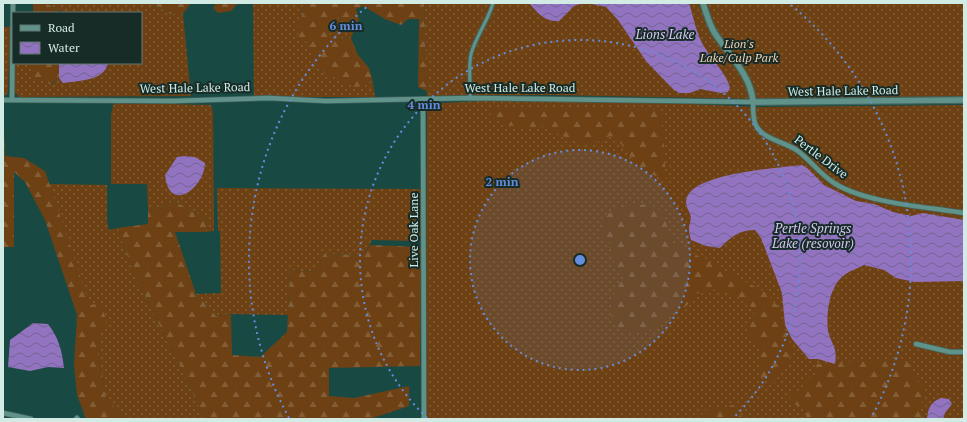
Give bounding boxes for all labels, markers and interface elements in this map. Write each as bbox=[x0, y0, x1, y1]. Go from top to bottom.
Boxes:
legend bbox=[12, 12, 142, 64]
text: 6 min bbox=[330, 18, 363, 33]
text: Road bbox=[48, 20, 75, 35]
water label: Lions Lake bbox=[635, 25, 695, 43]
park label: Lion's Lake/Culp Park bbox=[699, 36, 779, 65]
text: Water bbox=[48, 40, 80, 55]
street label: West Hale Lake Road bbox=[139, 79, 251, 96]
street label: West Hale Lake Road bbox=[465, 80, 576, 95]
street label: West Hale Lake Road bbox=[787, 82, 899, 99]
text: 4 min bbox=[408, 97, 441, 112]
street label: Pertle Drive bbox=[792, 132, 851, 182]
text: 2 min bbox=[486, 174, 519, 189]
street label: Live Oak Lane bbox=[406, 193, 421, 267]
water label: Pertle Springs Lake (resovoir) bbox=[771, 219, 854, 252]
centre of rings bbox=[573, 253, 587, 267]

